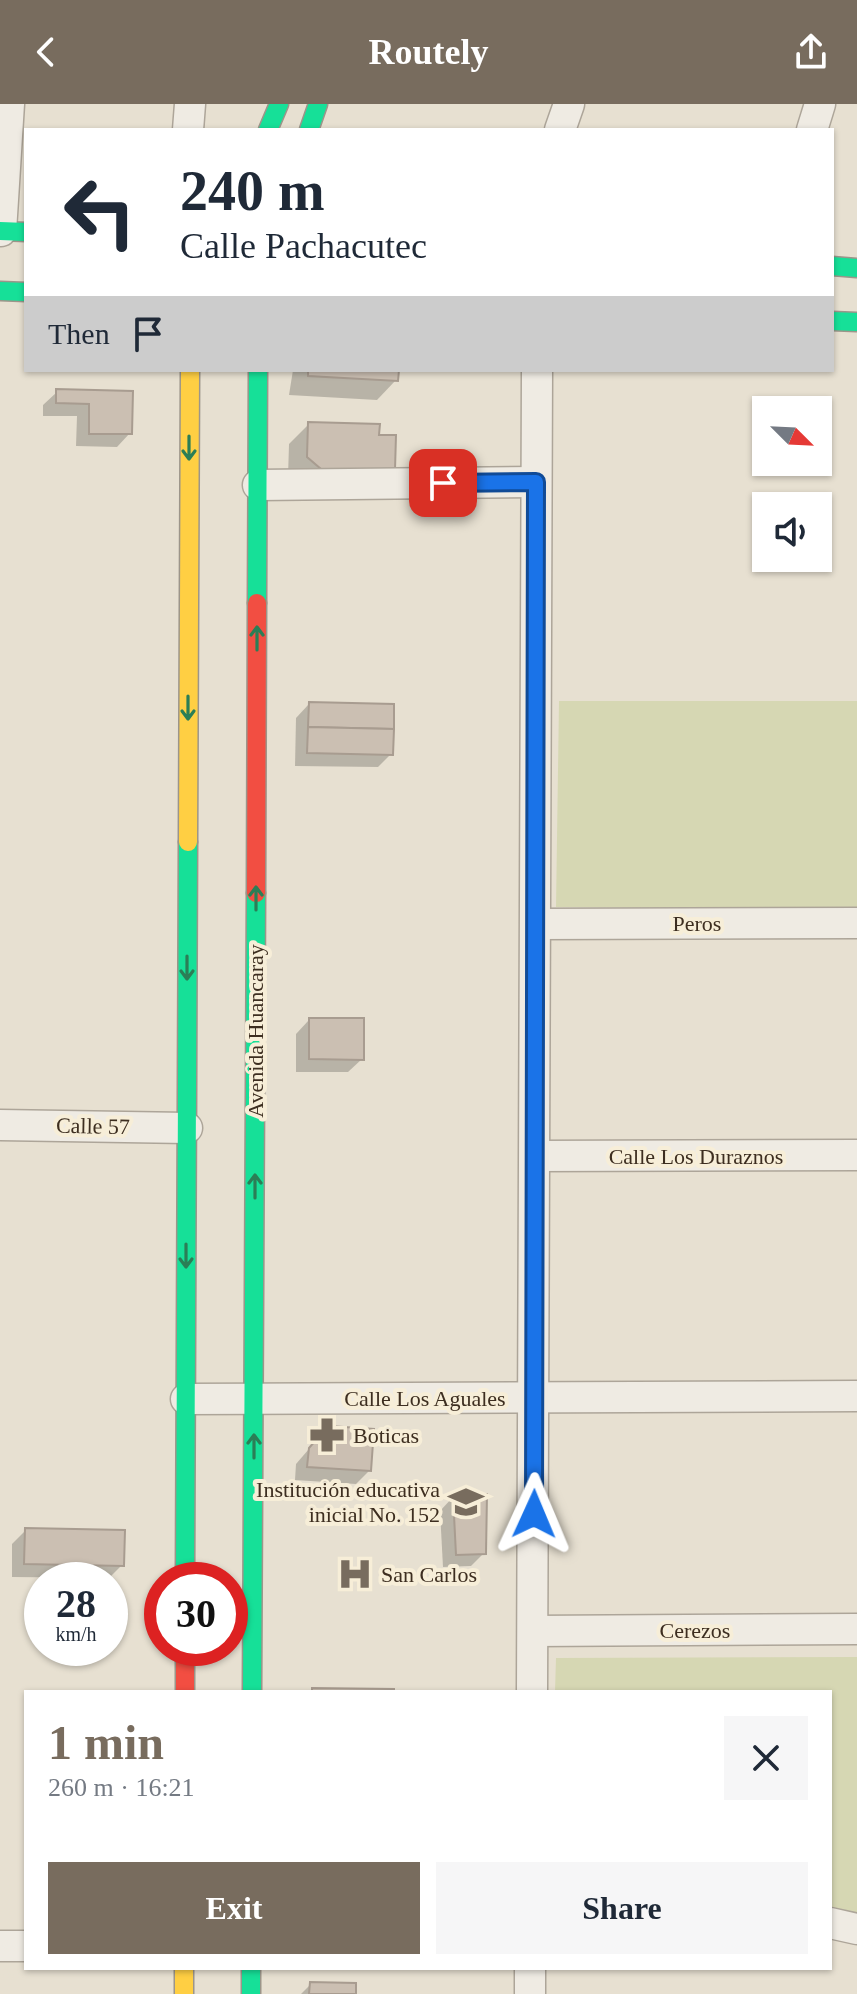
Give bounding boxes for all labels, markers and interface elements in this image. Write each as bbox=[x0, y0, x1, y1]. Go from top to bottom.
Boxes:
icon: back bbox=[24, 30, 68, 74]
icon: share bbox=[789, 30, 833, 74]
text: Routely bbox=[369, 32, 489, 72]
icon: left bbox=[48, 160, 152, 264]
text: 240 m bbox=[180, 160, 325, 222]
text: Calle Pachacutec bbox=[180, 226, 427, 266]
icon: arrive bbox=[126, 312, 170, 356]
text: Then bbox=[48, 317, 110, 350]
north arrow bbox=[752, 396, 832, 476]
map controls bbox=[752, 396, 832, 572]
one-way arrow bbox=[181, 434, 197, 461]
pin bbox=[409, 449, 477, 517]
icon: arrive bbox=[421, 461, 465, 505]
button: sound bbox=[752, 492, 832, 572]
one-way arrow bbox=[249, 625, 265, 652]
one-way arrow bbox=[180, 694, 196, 721]
one-way arrow bbox=[248, 885, 264, 912]
street label: Peros bbox=[673, 911, 721, 936]
street label: Avenida Huancaray bbox=[243, 944, 268, 1118]
one-way arrow bbox=[179, 954, 195, 981]
street label: Calle 57 bbox=[56, 1113, 130, 1139]
street label: Calle Los Duraznos bbox=[609, 1144, 783, 1169]
one-way arrow bbox=[247, 1173, 263, 1200]
one-way arrow bbox=[178, 1242, 194, 1269]
street label: Calle Los Aguales bbox=[344, 1386, 506, 1411]
pharmacy icon: Boticas bbox=[308, 1416, 346, 1454]
place label: Boticas bbox=[353, 1423, 419, 1448]
one-way arrow bbox=[246, 1433, 261, 1460]
position arrow bbox=[492, 1472, 576, 1556]
place label: Institución educativa inicial No. 152 bbox=[256, 1477, 440, 1527]
school or university icon: Institución educativa inicial No. 152 bbox=[447, 1483, 485, 1521]
hospital icon: San Carlos bbox=[336, 1555, 374, 1593]
speed limit sign: 30 bbox=[144, 1562, 248, 1666]
place label: San Carlos bbox=[381, 1562, 477, 1587]
text: 28 bbox=[56, 1581, 96, 1626]
street label: Cerezos bbox=[660, 1618, 730, 1643]
text: km/h bbox=[55, 1623, 97, 1645]
text: 1 min bbox=[48, 1716, 164, 1769]
button: close bbox=[724, 1716, 808, 1800]
text: 260 m · 16:21 bbox=[48, 1773, 195, 1802]
button: Exit bbox=[48, 1862, 420, 1954]
button: Share bbox=[436, 1862, 808, 1954]

